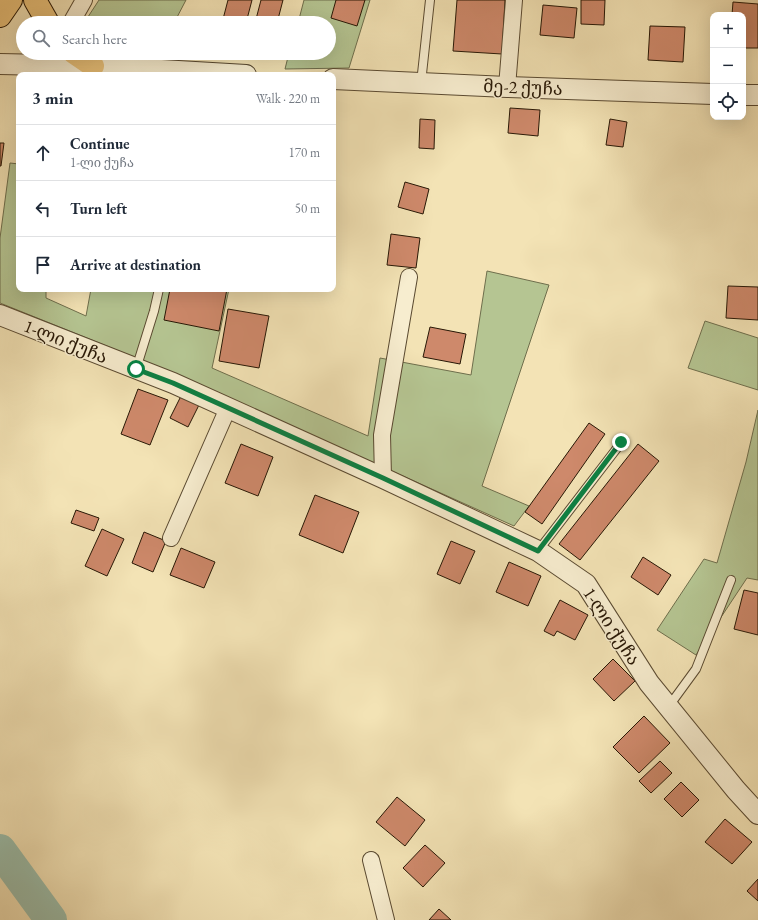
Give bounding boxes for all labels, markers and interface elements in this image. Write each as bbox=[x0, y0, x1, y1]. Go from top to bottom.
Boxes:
map controls bbox=[710, 12, 746, 120]
button: + bbox=[710, 12, 746, 48]
search box bbox=[16, 16, 336, 60]
icon: search bbox=[30, 27, 52, 49]
text: Search here bbox=[62, 29, 127, 48]
button: − bbox=[710, 48, 746, 84]
street label: მე-2 ქუჩა bbox=[483, 74, 563, 100]
button: locate bbox=[710, 84, 746, 120]
text: 3 min bbox=[32, 87, 73, 109]
text: Walk · 220 m bbox=[256, 90, 320, 107]
text: Continue bbox=[70, 134, 130, 153]
icon: ahead bbox=[32, 142, 54, 164]
text: 170 m bbox=[289, 144, 320, 161]
text: 1-ლი ქუჩა bbox=[70, 154, 134, 171]
icon: left bbox=[32, 198, 54, 220]
text: Turn left bbox=[70, 199, 127, 218]
text: 50 m bbox=[295, 200, 320, 217]
icon: arrive bbox=[32, 254, 54, 276]
text: Arrive at destination bbox=[70, 255, 201, 274]
street label: 1-ლი ქუჩა bbox=[21, 314, 111, 368]
route start bbox=[127, 360, 145, 378]
route end bbox=[612, 433, 630, 451]
street label: 1-ლი ქუჩა bbox=[578, 583, 646, 669]

